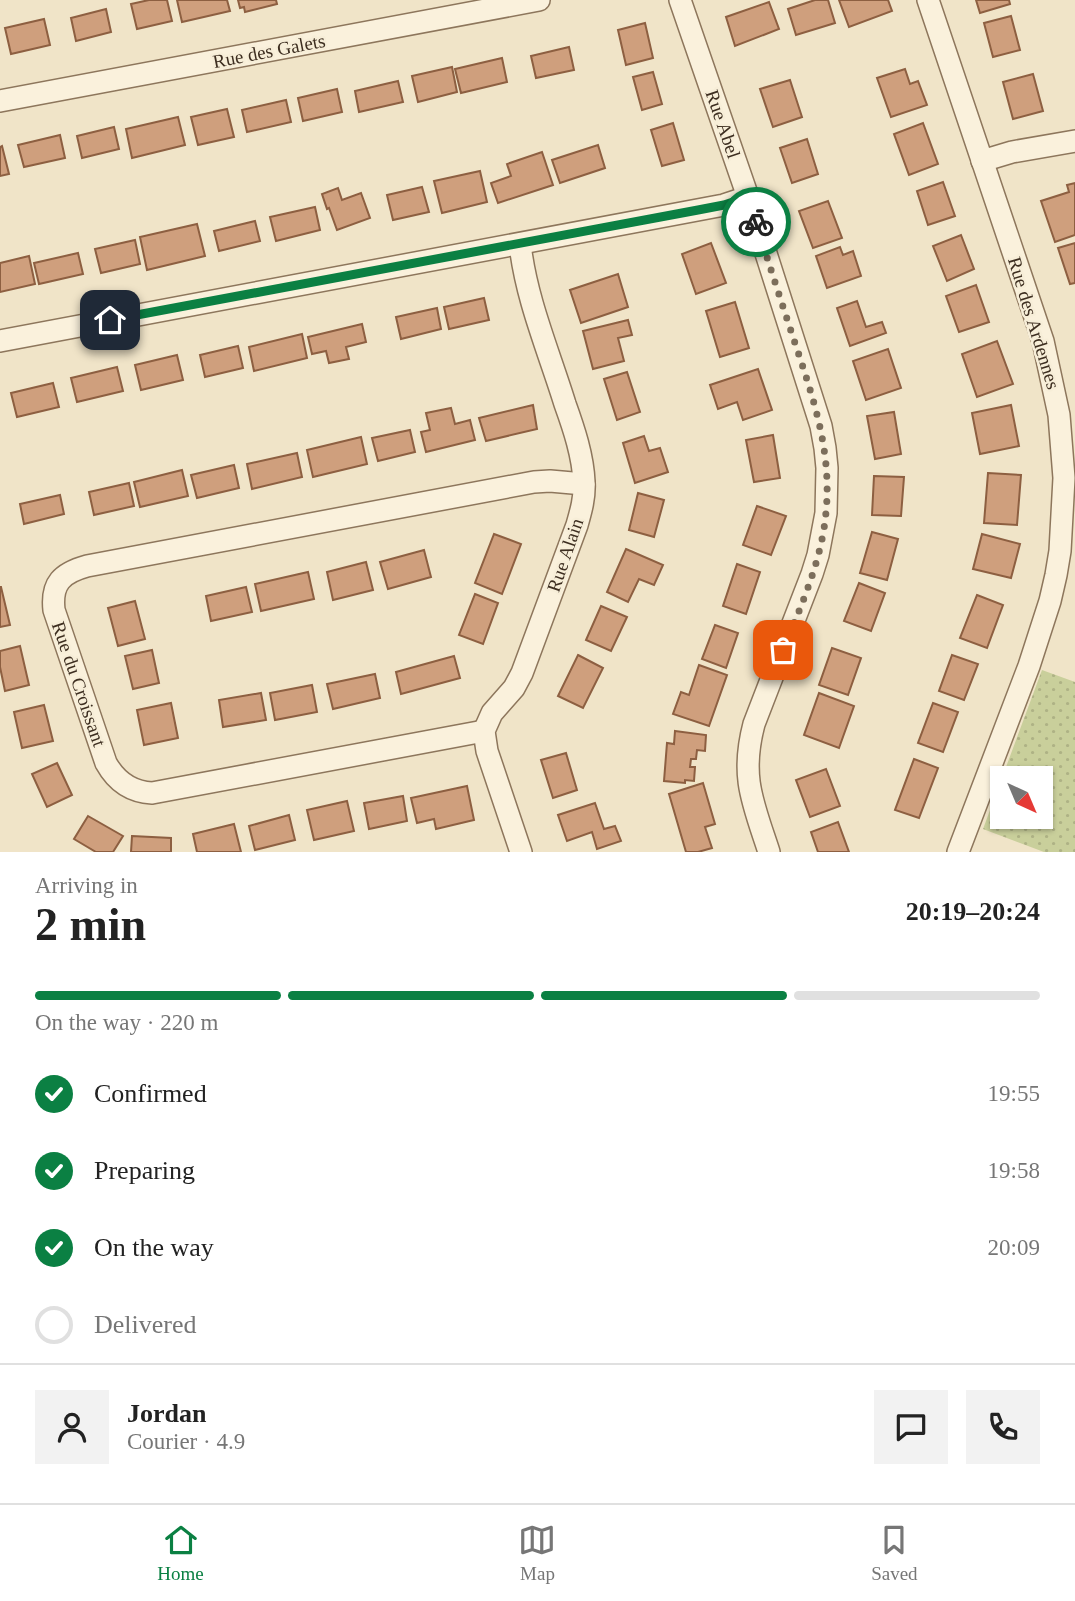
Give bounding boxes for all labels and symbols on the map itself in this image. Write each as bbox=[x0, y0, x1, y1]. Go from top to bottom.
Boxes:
street label: Rue des Galets bbox=[211, 30, 327, 72]
street label: Rue Abel bbox=[701, 87, 745, 161]
courier bbox=[721, 187, 791, 257]
street label: Rue des Ardennes bbox=[1004, 254, 1064, 392]
pin bbox=[80, 290, 140, 350]
street label: Rue Alain bbox=[543, 515, 588, 595]
street label: Rue du Croissant bbox=[48, 619, 110, 750]
pin bbox=[753, 620, 813, 680]
north arrow bbox=[990, 766, 1054, 830]

